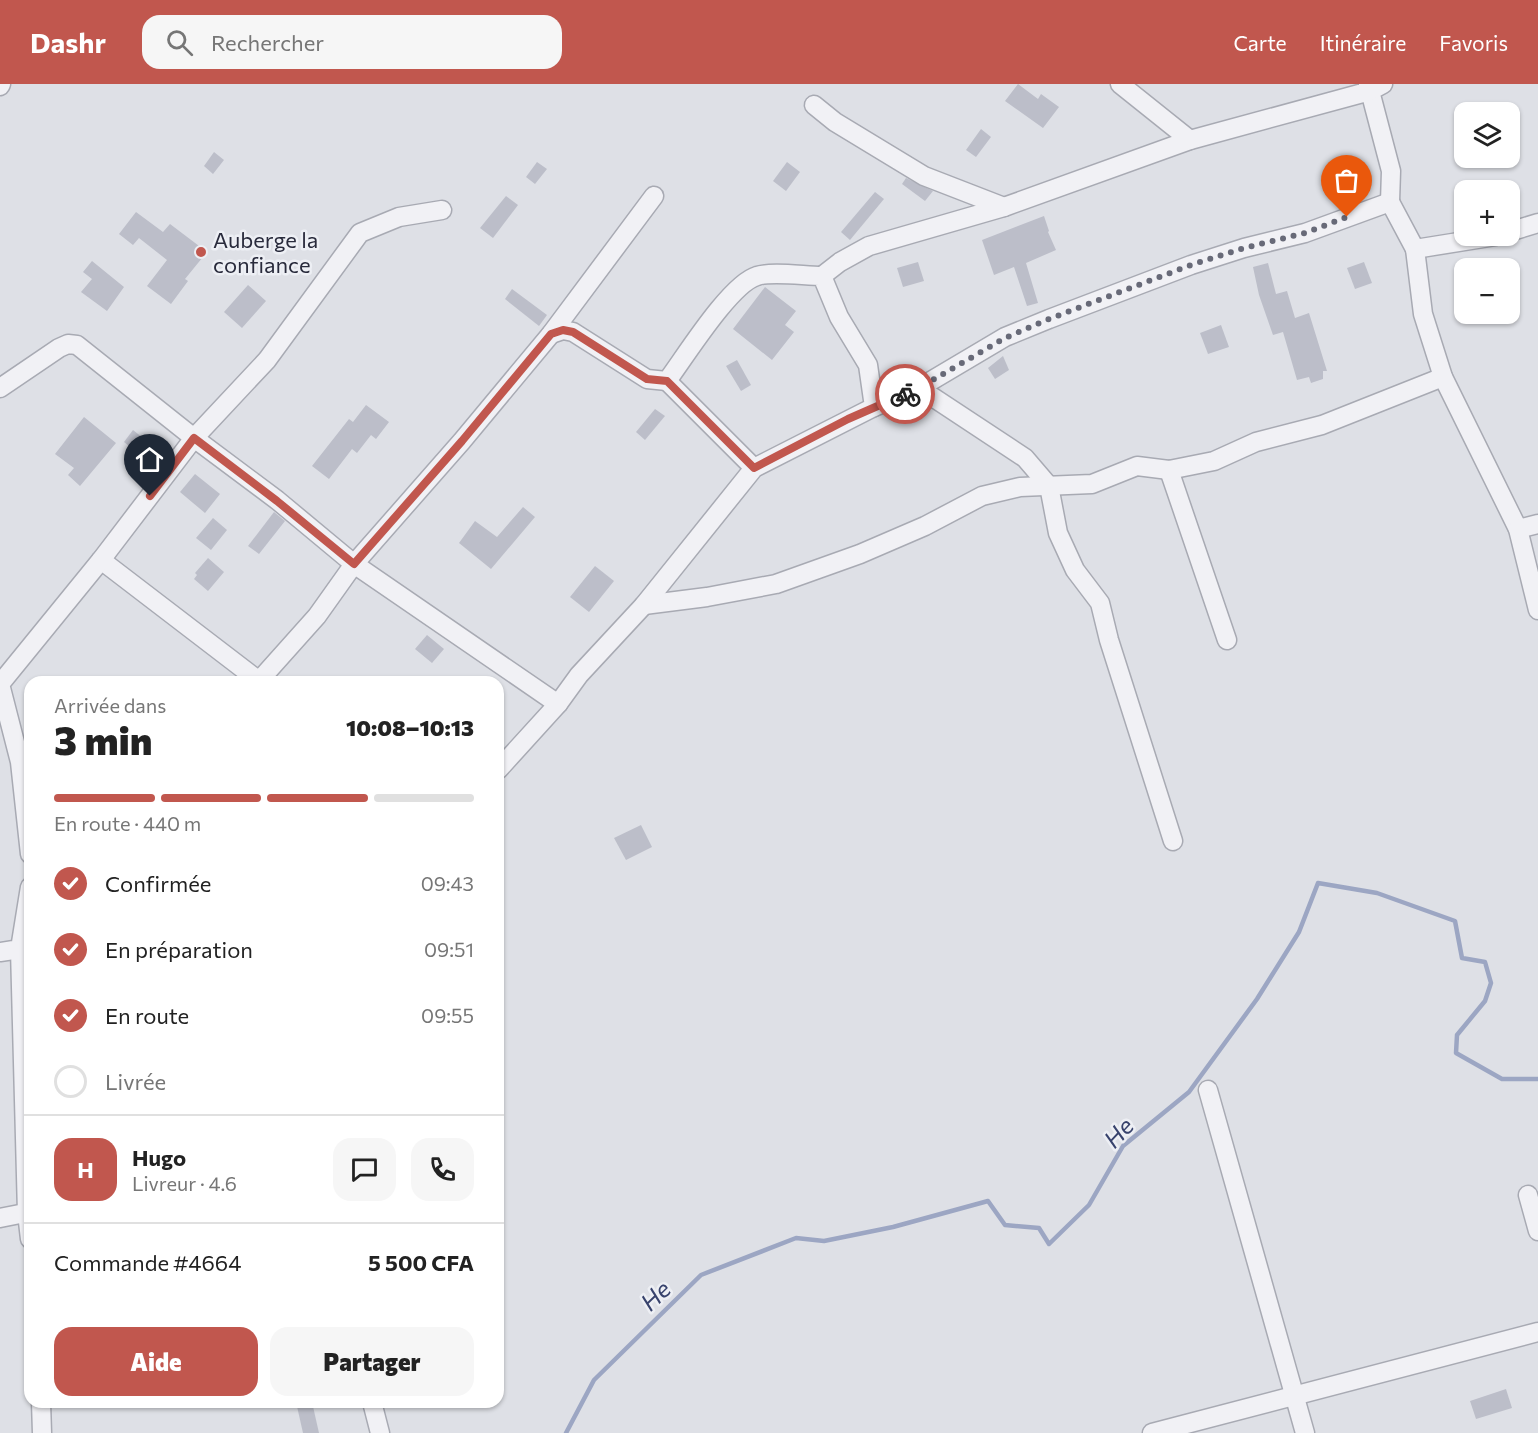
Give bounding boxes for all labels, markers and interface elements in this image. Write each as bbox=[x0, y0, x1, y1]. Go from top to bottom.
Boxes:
search box bbox=[142, 15, 562, 69]
text: Dashr bbox=[30, 25, 106, 59]
icon: search bbox=[163, 26, 196, 59]
text: Rechercher bbox=[211, 29, 324, 56]
text: Carte bbox=[1233, 30, 1287, 55]
text: Itinéraire bbox=[1320, 30, 1406, 55]
text: Favoris bbox=[1439, 30, 1508, 55]
map controls bbox=[1454, 102, 1520, 324]
button: layers bbox=[1454, 102, 1520, 168]
pin bbox=[1321, 155, 1372, 217]
icon: bag bbox=[1330, 164, 1363, 197]
button: + bbox=[1454, 180, 1520, 246]
place label: Auberge la confiance bbox=[213, 226, 318, 278]
marker: Auberge la confiance bbox=[194, 245, 208, 259]
button: − bbox=[1454, 258, 1520, 324]
courier bbox=[875, 364, 935, 424]
icon: bike bbox=[889, 378, 922, 411]
pin bbox=[124, 434, 175, 496]
icon: home bbox=[133, 443, 166, 476]
text: Arrivée dans bbox=[54, 693, 166, 717]
text: 10:08–10:13 bbox=[346, 714, 474, 741]
text: 3 min bbox=[54, 715, 152, 763]
text: En route · 440 m bbox=[54, 811, 201, 835]
icon: check bbox=[54, 867, 87, 900]
text: Confirmée bbox=[105, 870, 211, 897]
text: 09:43 bbox=[421, 871, 474, 895]
icon: check bbox=[54, 933, 87, 966]
text: En préparation bbox=[105, 936, 253, 963]
text: 09:51 bbox=[424, 937, 474, 961]
icon: check bbox=[54, 999, 87, 1032]
text: En route bbox=[105, 1002, 189, 1029]
text: 09:55 bbox=[421, 1003, 474, 1027]
text: Livrée bbox=[105, 1068, 166, 1095]
water label: He bbox=[1097, 1111, 1139, 1153]
button: chat bbox=[333, 1138, 396, 1201]
button: phone bbox=[411, 1138, 474, 1201]
text: Hugo bbox=[132, 1144, 186, 1171]
text: H bbox=[77, 1156, 94, 1183]
text: Livreur · 4.6 bbox=[132, 1171, 237, 1195]
text: Commande #4664 bbox=[54, 1249, 241, 1276]
text: 5 500 CFA bbox=[368, 1249, 474, 1276]
water label: He bbox=[634, 1274, 676, 1316]
button: Aide bbox=[54, 1327, 258, 1396]
button: Partager bbox=[270, 1327, 474, 1396]

